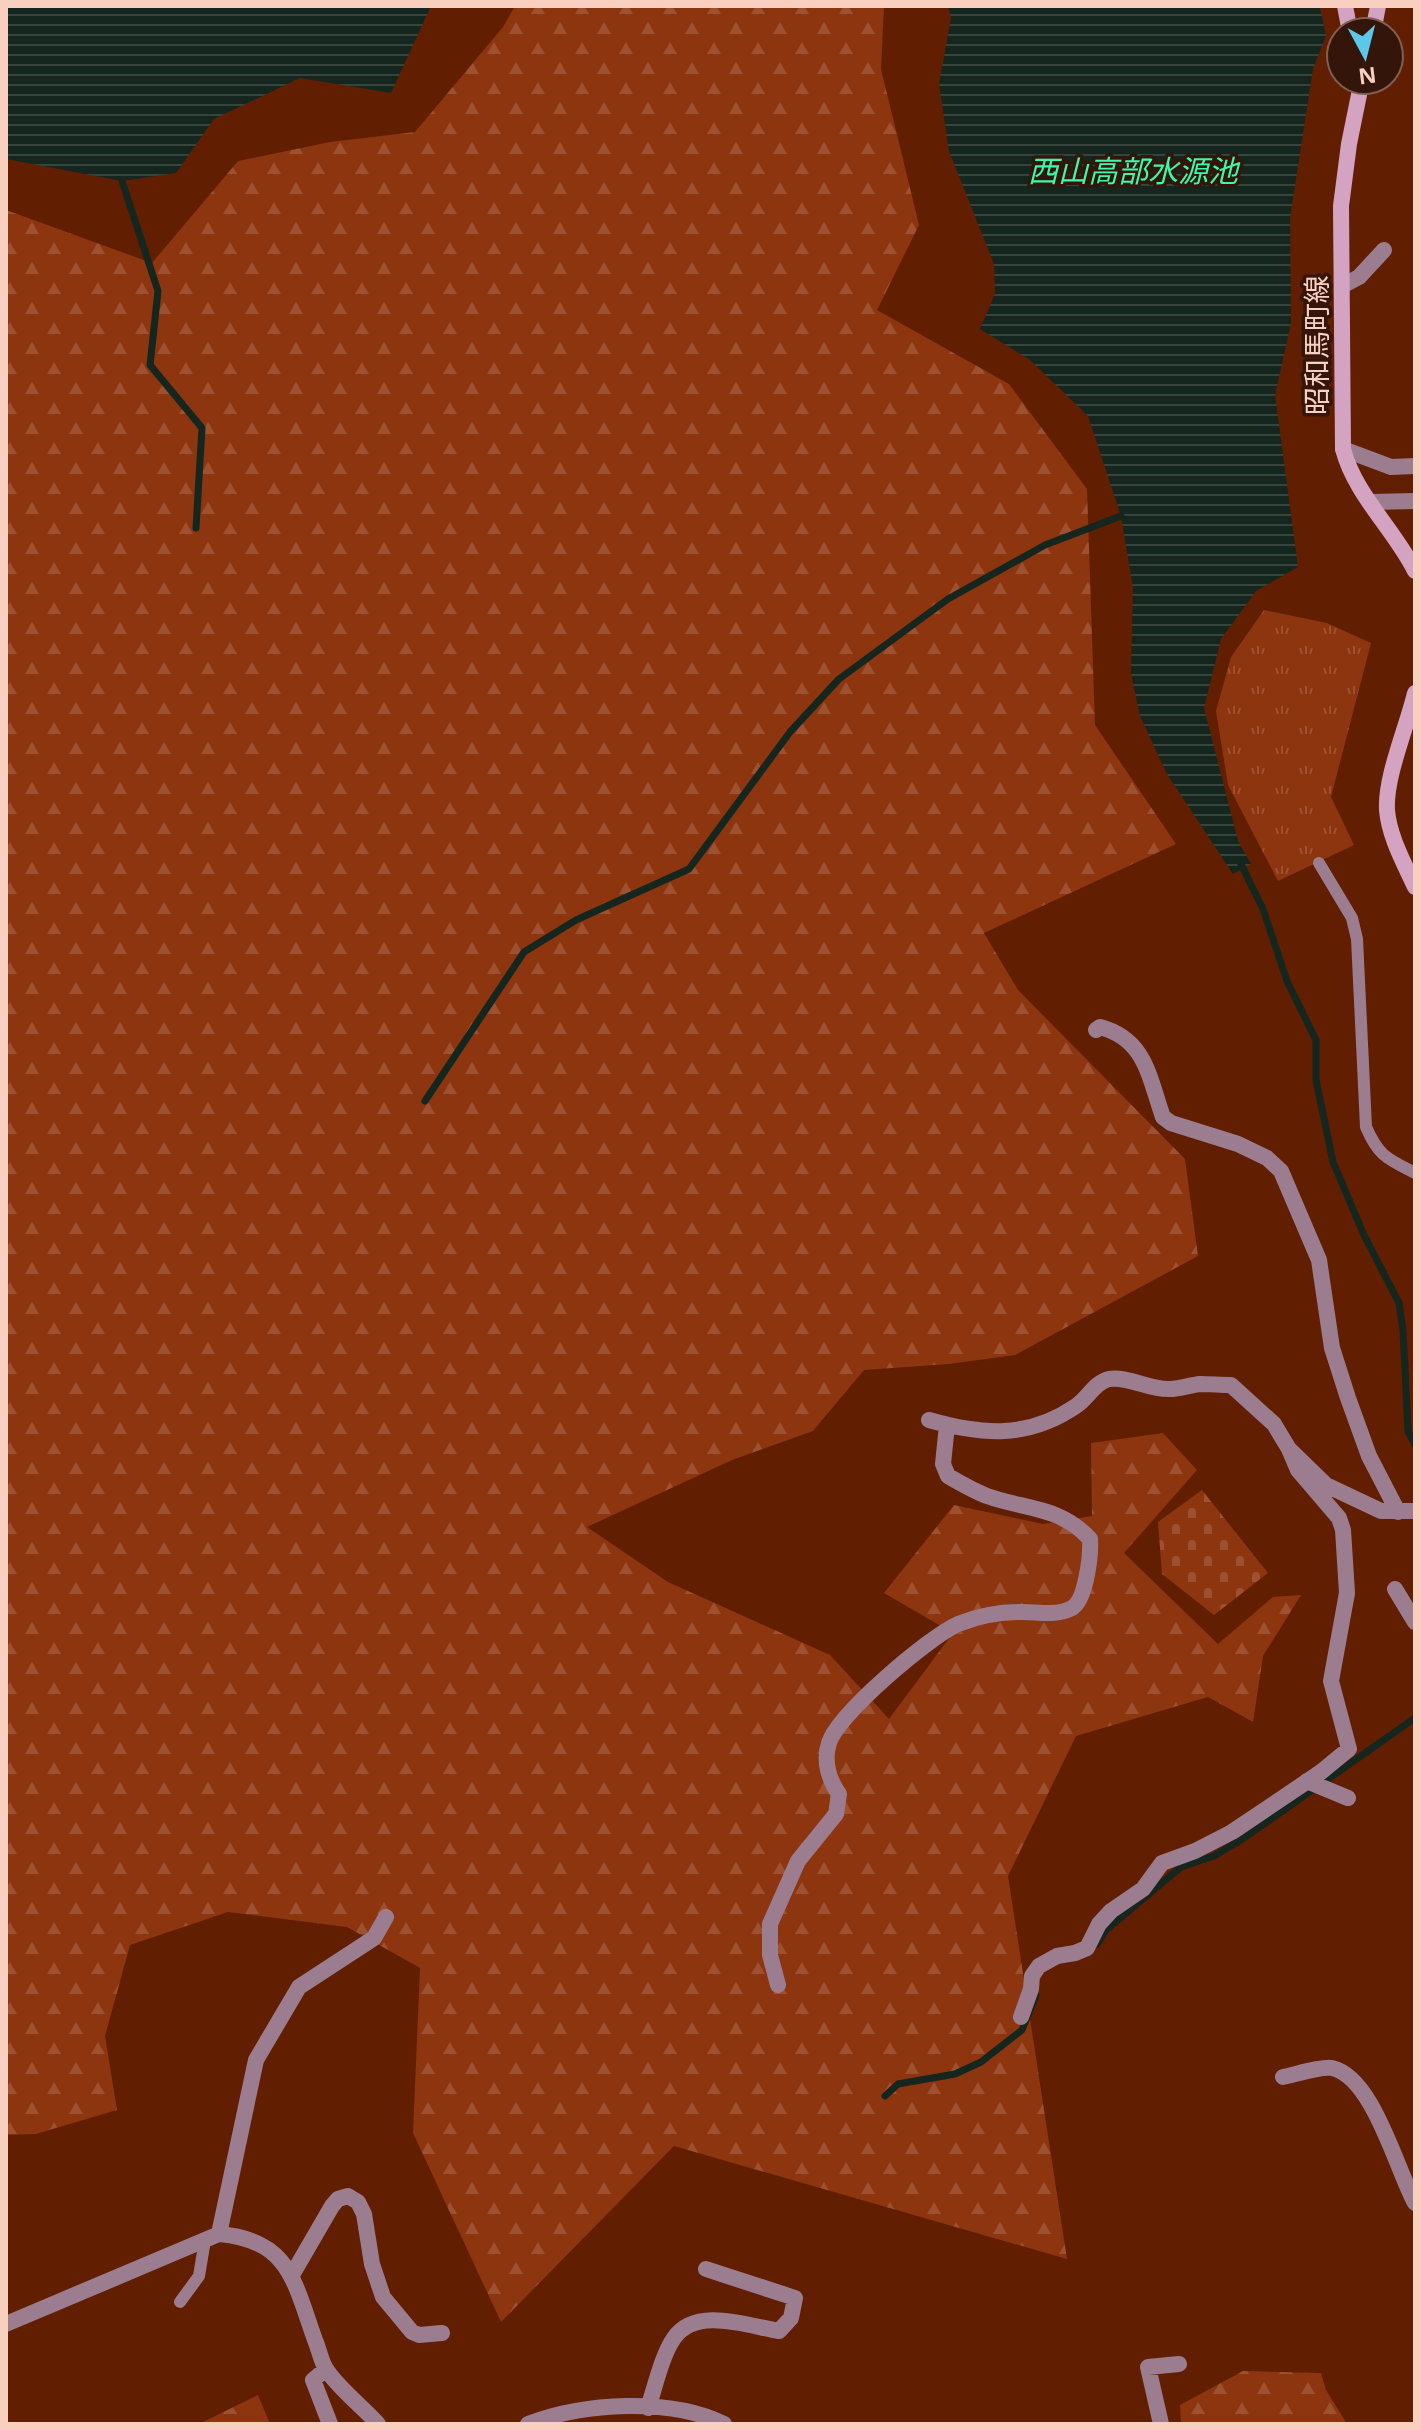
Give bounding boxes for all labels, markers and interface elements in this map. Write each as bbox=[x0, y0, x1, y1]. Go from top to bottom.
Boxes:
north arrow bbox=[1325, 16, 1405, 96]
text: N bbox=[1357, 61, 1378, 93]
water label: 西山高部水源池 bbox=[1028, 150, 1241, 191]
street label: 昭和馬町線 bbox=[1297, 275, 1335, 415]

